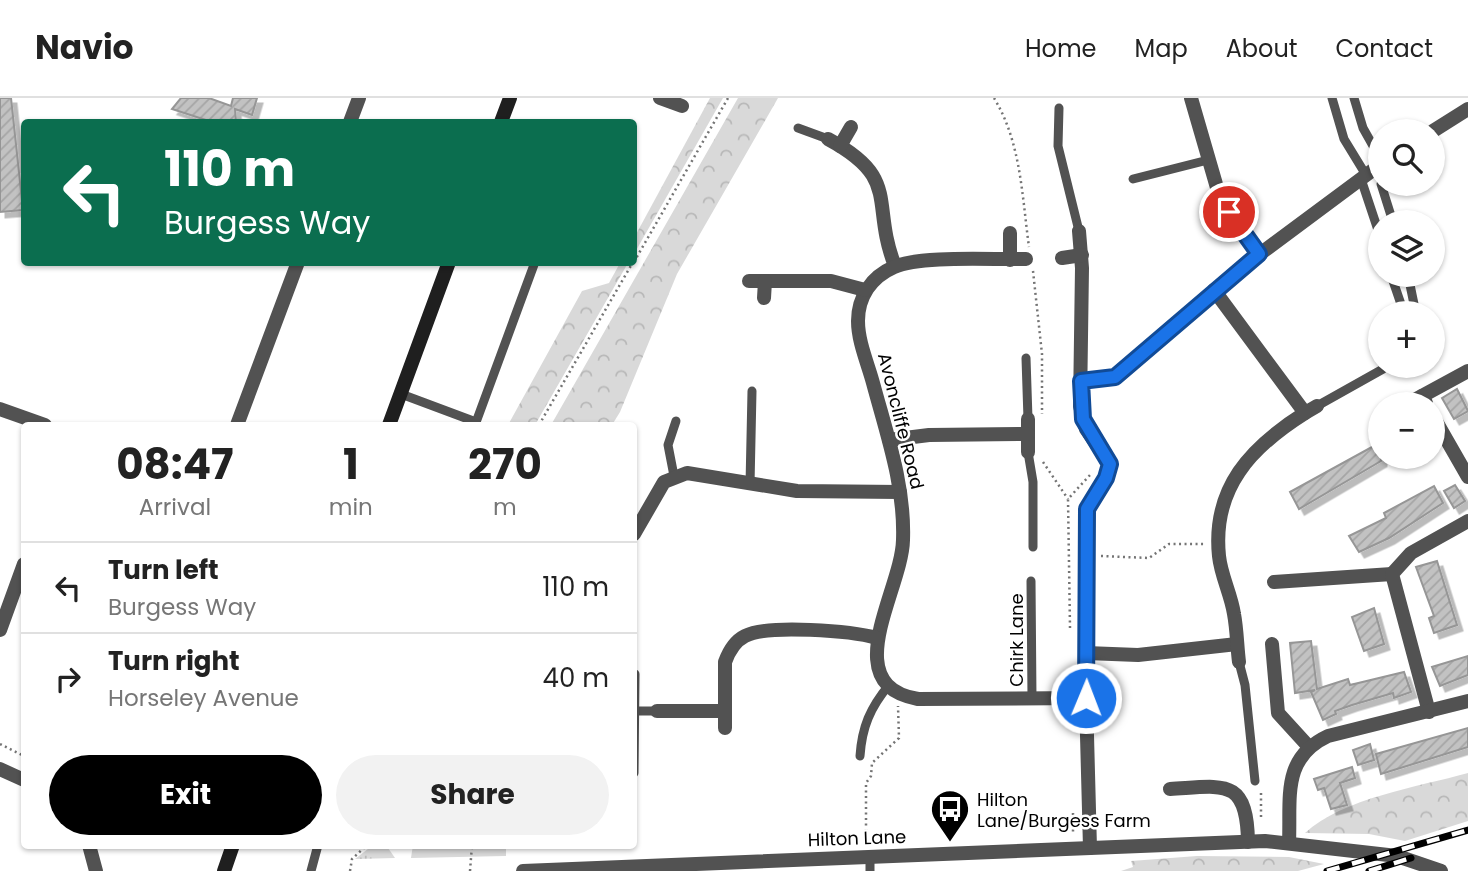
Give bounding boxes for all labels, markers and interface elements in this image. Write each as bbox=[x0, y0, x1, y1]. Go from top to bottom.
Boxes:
text: Navio bbox=[35, 24, 134, 71]
text: Home bbox=[1025, 32, 1097, 65]
text: Map bbox=[1135, 32, 1188, 65]
text: About bbox=[1226, 32, 1297, 65]
text: Contact bbox=[1335, 32, 1433, 65]
map controls bbox=[1368, 119, 1445, 469]
button: search bbox=[1368, 119, 1445, 196]
text: 110 m bbox=[164, 135, 295, 203]
icon: left bbox=[49, 147, 140, 238]
pin bbox=[1199, 182, 1259, 242]
icon: arrive bbox=[1210, 193, 1248, 231]
text: Burgess Way bbox=[164, 200, 370, 245]
button: layers bbox=[1368, 210, 1445, 287]
button: + bbox=[1368, 301, 1445, 378]
street label: Avoncliffe Road bbox=[872, 350, 930, 492]
button: − bbox=[1368, 392, 1445, 469]
text: 08:47 bbox=[116, 435, 234, 494]
text: 1 bbox=[343, 435, 359, 494]
text: 270 bbox=[468, 435, 542, 494]
text: Arrival bbox=[139, 491, 211, 523]
text: min bbox=[329, 491, 373, 523]
text: m bbox=[493, 491, 517, 523]
text: Turn left bbox=[108, 552, 219, 588]
icon: left bbox=[49, 569, 87, 607]
text: 110 m bbox=[542, 569, 609, 605]
text: Burgess Way bbox=[108, 591, 256, 623]
street label: Chirk Lane bbox=[1004, 593, 1029, 687]
text: Turn right bbox=[108, 643, 240, 679]
icon: right bbox=[49, 660, 87, 698]
text: 40 m bbox=[543, 660, 609, 696]
position arrow bbox=[1049, 661, 1123, 735]
text: Horseley Avenue bbox=[108, 682, 299, 714]
button: Exit bbox=[49, 755, 322, 835]
button: Share bbox=[336, 755, 609, 835]
place label: Hilton Lane/Burgess Farm bbox=[977, 787, 1151, 833]
bus stop icon: Hilton Lane/Burgess Farm bbox=[929, 788, 971, 843]
street label: Hilton Lane bbox=[807, 824, 907, 852]

